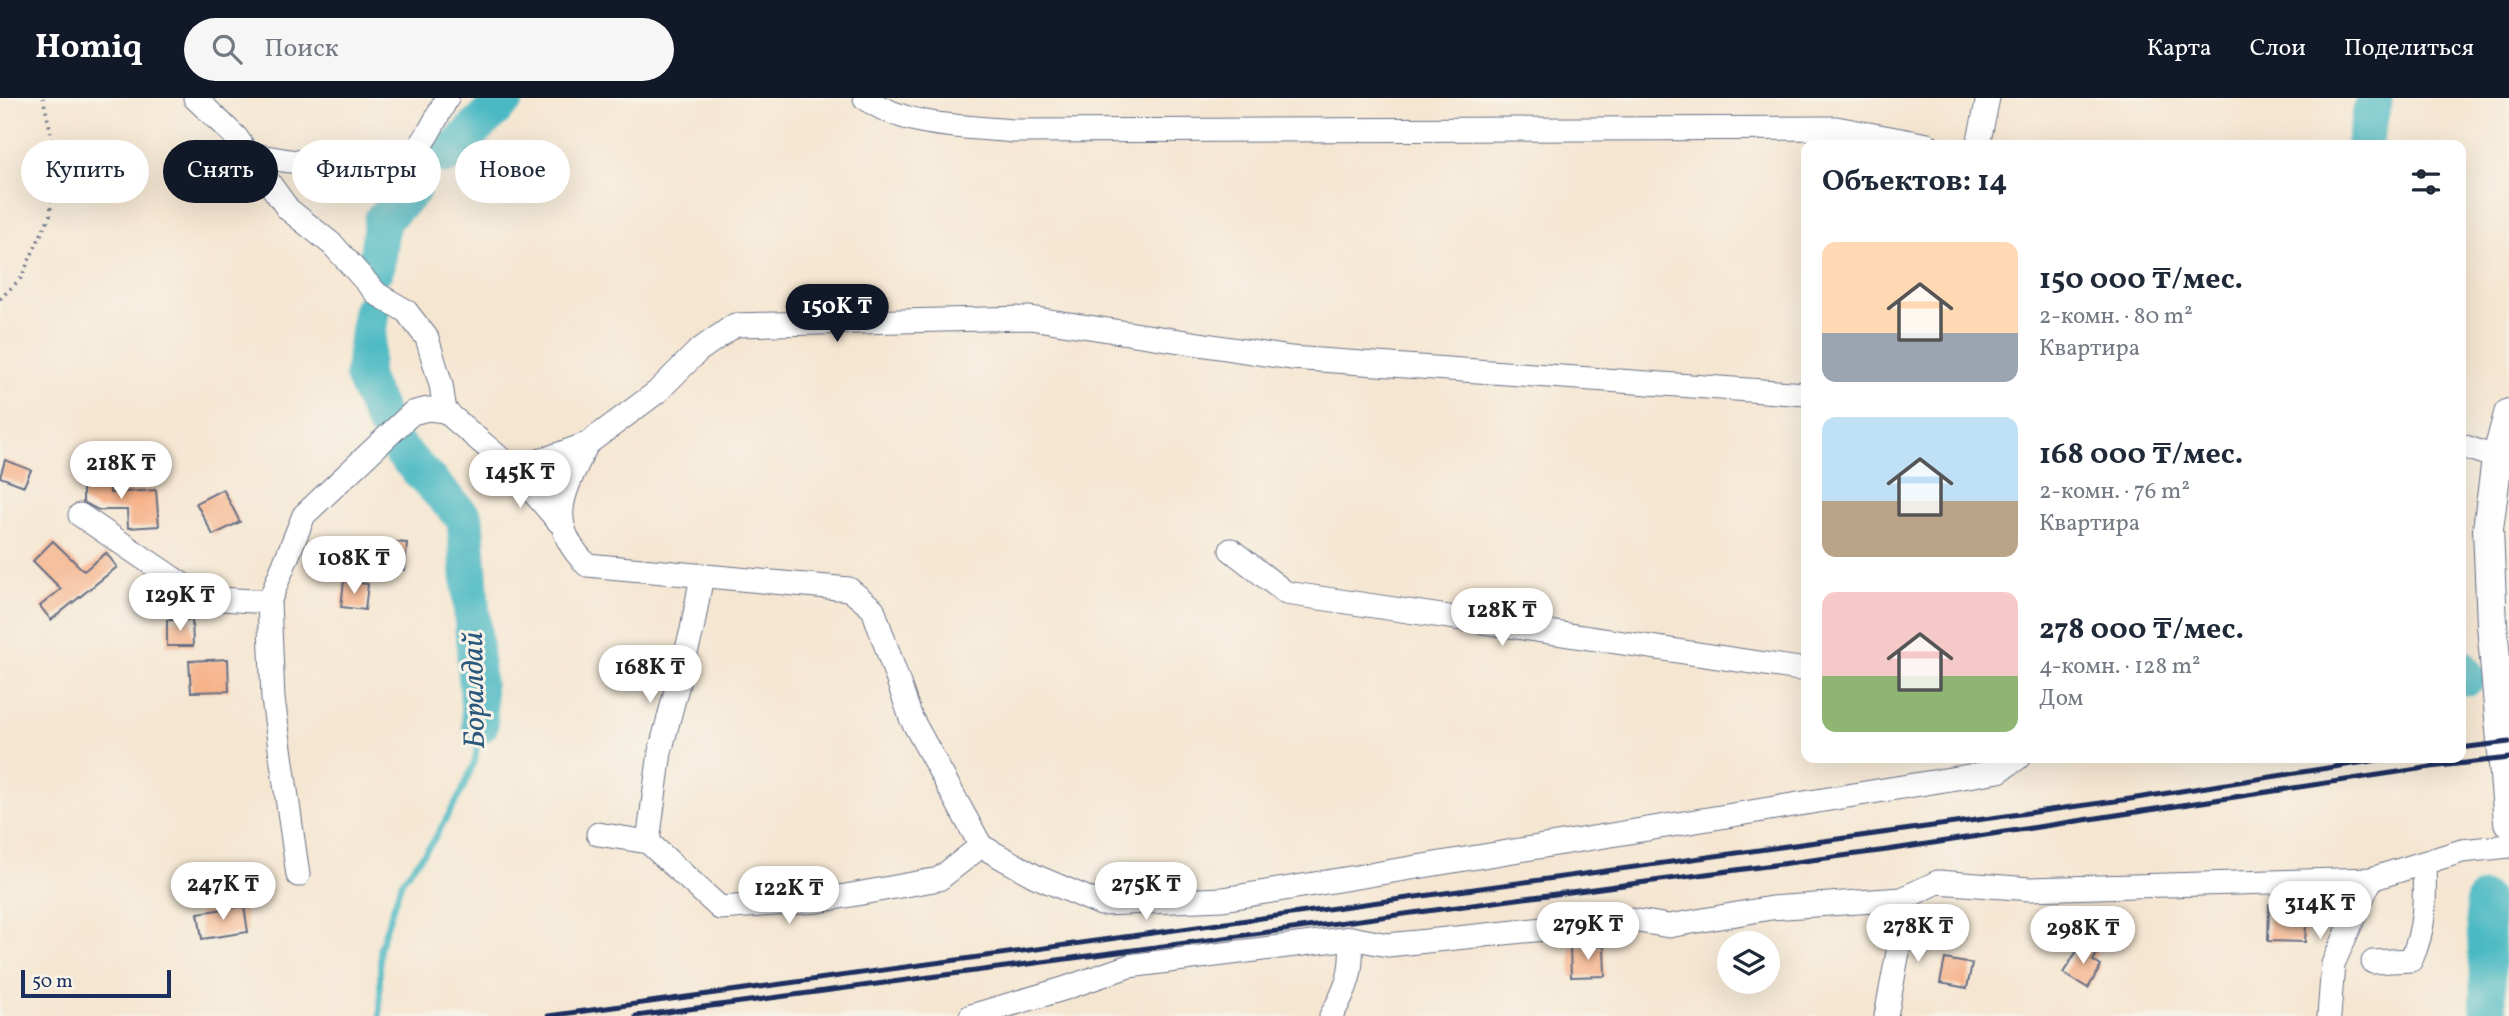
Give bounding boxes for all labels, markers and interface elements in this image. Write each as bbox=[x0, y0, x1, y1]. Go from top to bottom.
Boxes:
search box bbox=[184, 18, 674, 81]
text: Homiq bbox=[35, 26, 142, 72]
icon: search bbox=[208, 30, 246, 68]
text: Поиск bbox=[264, 31, 339, 67]
text: Карта bbox=[2147, 32, 2212, 66]
text: Слои bbox=[2250, 32, 2306, 66]
text: Поделиться bbox=[2344, 32, 2474, 66]
chip: Купить bbox=[21, 140, 149, 203]
chip: Снять bbox=[163, 140, 278, 203]
chip: Фильтры bbox=[292, 140, 441, 203]
chip: Новое bbox=[455, 140, 570, 203]
text: Объектов: 14 bbox=[1822, 161, 2007, 203]
icon: filters bbox=[2407, 163, 2445, 201]
text: 150 000 ₸/мес. bbox=[2039, 259, 2243, 301]
icon: home bbox=[1878, 270, 1962, 354]
pin: 150K ₸ bbox=[780, 285, 894, 344]
text: 150K ₸ bbox=[802, 291, 872, 323]
text: 2-комн. · 80 m² bbox=[2039, 301, 2193, 333]
text: Квартира bbox=[2039, 333, 2140, 365]
text: 168 000 ₸/мес. bbox=[2039, 434, 2243, 476]
pin: 218K ₸ bbox=[64, 442, 178, 501]
icon: home bbox=[1878, 445, 1962, 529]
text: 218K ₸ bbox=[86, 448, 156, 480]
pin: 145K ₸ bbox=[463, 450, 577, 510]
text: 145K ₸ bbox=[485, 457, 555, 489]
text: 2-комн. · 76 m² bbox=[2039, 476, 2190, 508]
text: Квартира bbox=[2039, 508, 2140, 540]
pin: 108K ₸ bbox=[297, 536, 411, 596]
text: 108K ₸ bbox=[318, 543, 390, 575]
pin: 129K ₸ bbox=[123, 574, 237, 633]
text: 129K ₸ bbox=[145, 580, 215, 612]
pin: 128K ₸ bbox=[1445, 588, 1559, 648]
text: 128K ₸ bbox=[1467, 595, 1537, 627]
text: 278 000 ₸/мес. bbox=[2039, 609, 2244, 651]
icon: home bbox=[1878, 620, 1962, 704]
water label: Боралдай bbox=[453, 631, 497, 749]
pin: 168K ₸ bbox=[593, 646, 707, 705]
text: 4-комн. · 128 m² bbox=[2039, 651, 2201, 683]
text: 168K ₸ bbox=[615, 652, 685, 684]
text: Дом bbox=[2039, 683, 2083, 715]
pin: 247K ₸ bbox=[166, 862, 280, 922]
pin: 275K ₸ bbox=[1089, 862, 1203, 922]
pin: 122K ₸ bbox=[732, 866, 846, 926]
text: 247K ₸ bbox=[187, 869, 259, 901]
text: 275K ₸ bbox=[1111, 869, 1181, 901]
text: 122K ₸ bbox=[754, 873, 824, 905]
pin: 314K ₸ bbox=[2263, 882, 2377, 941]
text: 314K ₸ bbox=[2284, 888, 2356, 920]
pin: 279K ₸ bbox=[1531, 902, 1645, 962]
pin: 278K ₸ bbox=[1861, 904, 1975, 964]
pin: 298K ₸ bbox=[2026, 906, 2140, 966]
text: 279K ₸ bbox=[1552, 909, 1624, 941]
text: 278K ₸ bbox=[1882, 911, 1954, 943]
text: 298K ₸ bbox=[2046, 913, 2120, 945]
map controls bbox=[1717, 931, 1780, 994]
button: layers bbox=[1717, 931, 1780, 994]
scale bar bbox=[21, 967, 172, 999]
text: 50 m bbox=[32, 969, 73, 995]

